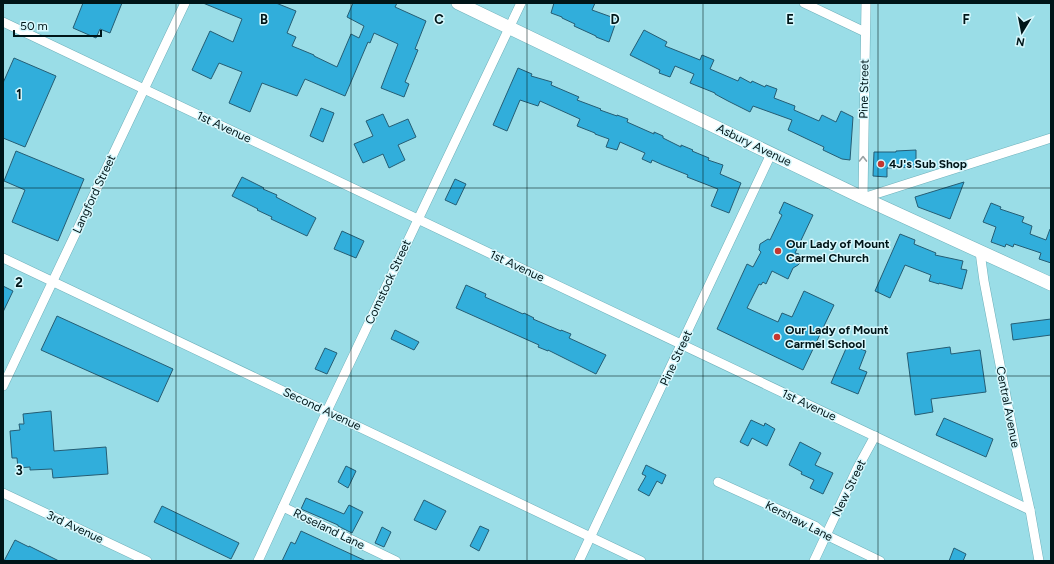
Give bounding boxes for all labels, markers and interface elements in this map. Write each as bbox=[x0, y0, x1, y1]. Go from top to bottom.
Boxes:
scale bar bbox=[14, 12, 101, 38]
text: B bbox=[260, 12, 268, 27]
text: C bbox=[434, 12, 444, 27]
text: D bbox=[610, 12, 620, 27]
text: E bbox=[786, 12, 794, 27]
text: F bbox=[962, 12, 970, 27]
north arrow bbox=[1002, 12, 1042, 52]
text: 50 m bbox=[20, 19, 48, 33]
text: N bbox=[1015, 34, 1026, 48]
street label: Pine Street bbox=[856, 59, 872, 119]
text: 1 bbox=[16, 87, 22, 102]
street label: 1st Avenue bbox=[194, 108, 254, 146]
street label: Asbury Avenue bbox=[714, 121, 794, 169]
street label: Langford Street bbox=[70, 152, 119, 236]
one-way arrow bbox=[859, 156, 867, 162]
place label: 4J's Sub Shop bbox=[889, 157, 967, 171]
marker: 4J's Sub Shop bbox=[876, 159, 886, 169]
street label: Comstock Street bbox=[362, 237, 414, 327]
place label: Our Lady of Mount Carmel Church bbox=[786, 237, 890, 265]
marker: Our Lady of Mount Carmel Church bbox=[773, 246, 783, 256]
street label: 1st Avenue bbox=[487, 247, 547, 285]
text: 2 bbox=[15, 275, 23, 290]
place label: Our Lady of Mount Carmel School bbox=[785, 323, 889, 351]
street label: Pine Street bbox=[657, 328, 695, 388]
marker: Our Lady of Mount Carmel School bbox=[772, 332, 782, 342]
street label: Central Avenue bbox=[993, 365, 1023, 449]
street label: Second Avenue bbox=[281, 385, 364, 433]
street label: 1st Avenue bbox=[779, 386, 839, 424]
street label: New Street bbox=[829, 457, 869, 519]
text: 3 bbox=[15, 463, 23, 478]
street label: Kershaw Lane bbox=[763, 498, 836, 544]
street label: Roseland Lane bbox=[291, 506, 367, 553]
street label: 3rd Avenue bbox=[44, 508, 106, 546]

